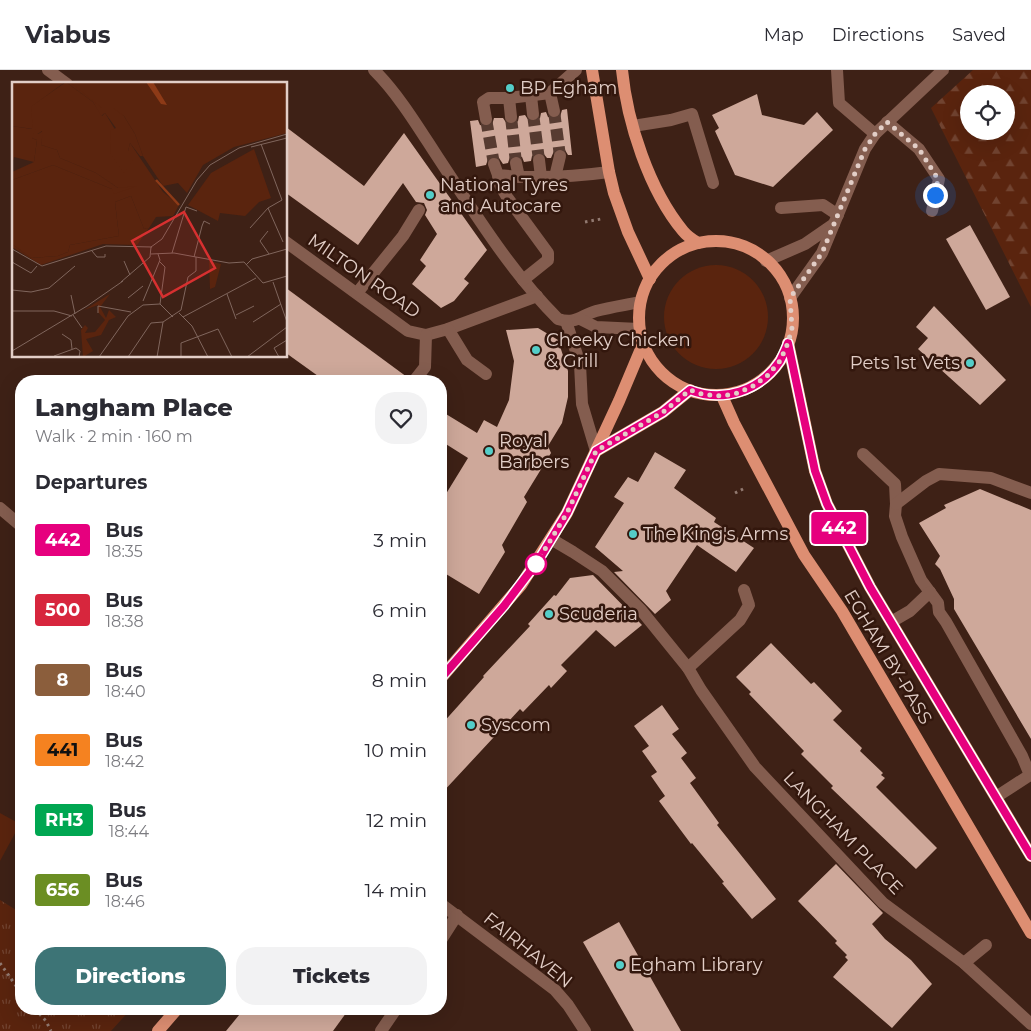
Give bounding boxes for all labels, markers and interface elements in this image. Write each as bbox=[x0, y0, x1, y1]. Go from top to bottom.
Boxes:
text: Viabus bbox=[25, 20, 111, 49]
text: Map bbox=[764, 24, 804, 46]
text: Directions bbox=[832, 24, 924, 46]
text: Saved bbox=[952, 24, 1006, 46]
place label: BP Egham bbox=[520, 77, 617, 99]
inset map bbox=[12, 82, 288, 358]
marker: BP Egham bbox=[504, 82, 516, 94]
map controls bbox=[960, 85, 1015, 140]
button: locate bbox=[960, 85, 1015, 140]
place label: National Tyres and Autocare bbox=[440, 174, 568, 217]
your location bbox=[923, 183, 948, 208]
marker: National Tyres and Autocare bbox=[424, 189, 436, 201]
street label: MILTON ROAD bbox=[304, 229, 424, 323]
place label: Cheeky Chicken & Grill bbox=[546, 329, 691, 372]
marker: Cheeky Chicken & Grill bbox=[530, 344, 542, 356]
place label: Pets 1st Vets bbox=[850, 352, 960, 374]
marker: Pets 1st Vets bbox=[964, 357, 976, 369]
button: heart bbox=[375, 392, 427, 444]
text: Langham Place bbox=[35, 393, 233, 422]
text: Walk · 2 min · 160 m bbox=[35, 427, 193, 446]
place label: Royal Barbers bbox=[499, 430, 570, 473]
marker: Royal Barbers bbox=[483, 445, 495, 457]
text: Departures bbox=[35, 471, 147, 494]
line badge: 442 bbox=[810, 512, 868, 544]
text: 442 bbox=[821, 517, 857, 539]
text: Bus bbox=[105, 519, 143, 542]
place label: The King's Arms bbox=[643, 523, 788, 545]
marker: The King's Arms bbox=[627, 528, 639, 540]
text: 442 bbox=[45, 529, 80, 551]
text: 3 min bbox=[373, 529, 427, 552]
text: 18:35 bbox=[105, 542, 143, 561]
unlabelled marker bbox=[525, 553, 547, 575]
street label: EGHAM BY-PASS bbox=[839, 586, 937, 728]
text: Bus bbox=[105, 589, 143, 612]
text: 500 bbox=[45, 599, 80, 621]
text: 6 min bbox=[372, 599, 427, 622]
place label: Scuderia bbox=[559, 603, 638, 625]
marker: Scuderia bbox=[543, 608, 555, 620]
text: 18:38 bbox=[105, 612, 144, 631]
text: Bus bbox=[105, 659, 143, 682]
text: 8 bbox=[57, 669, 68, 691]
text: 8 min bbox=[372, 669, 427, 692]
text: 18:40 bbox=[105, 682, 146, 701]
place label: Syscom bbox=[481, 714, 551, 736]
marker: Syscom bbox=[465, 719, 477, 731]
text: Bus bbox=[105, 729, 143, 752]
text: 441 bbox=[47, 739, 78, 761]
text: 10 min bbox=[364, 739, 427, 762]
text: 18:42 bbox=[105, 752, 144, 771]
street label: LANGHAM PLACE bbox=[779, 767, 907, 899]
text: Bus bbox=[108, 799, 146, 822]
text: RH3 bbox=[45, 809, 83, 831]
text: 12 min bbox=[366, 809, 427, 832]
text: 18:44 bbox=[108, 822, 149, 841]
text: Bus bbox=[105, 869, 143, 892]
text: 656 bbox=[46, 879, 79, 901]
text: 14 min bbox=[364, 879, 427, 902]
text: 18:46 bbox=[105, 892, 145, 911]
street label: FAIRHAVEN bbox=[479, 907, 577, 993]
button: Directions bbox=[35, 947, 226, 1005]
button: Tickets bbox=[236, 947, 427, 1005]
place label: Egham Library bbox=[630, 954, 763, 976]
marker: Egham Library bbox=[614, 959, 626, 971]

